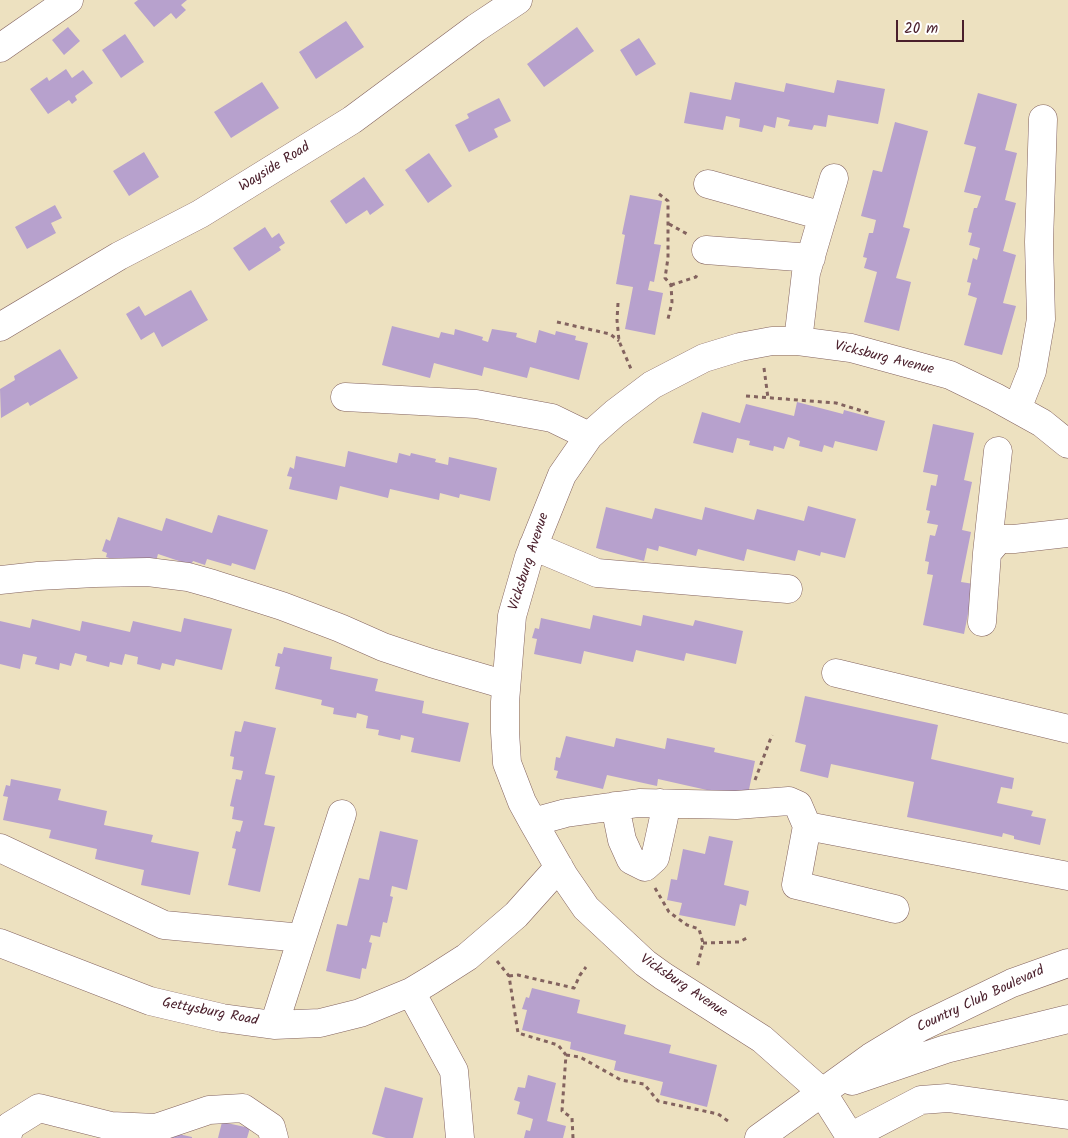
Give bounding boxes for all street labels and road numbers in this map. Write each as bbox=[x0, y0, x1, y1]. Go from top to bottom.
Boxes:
street label: Wayside Road bbox=[236, 140, 314, 196]
street label: Vicksburg Avenue bbox=[833, 339, 935, 379]
street label: Vicksburg Avenue bbox=[506, 511, 554, 613]
street label: Vicksburg Avenue bbox=[636, 952, 730, 1022]
street label: Country Club Boulevard bbox=[915, 963, 1047, 1037]
street label: Gettysburg Road bbox=[161, 995, 259, 1031]

